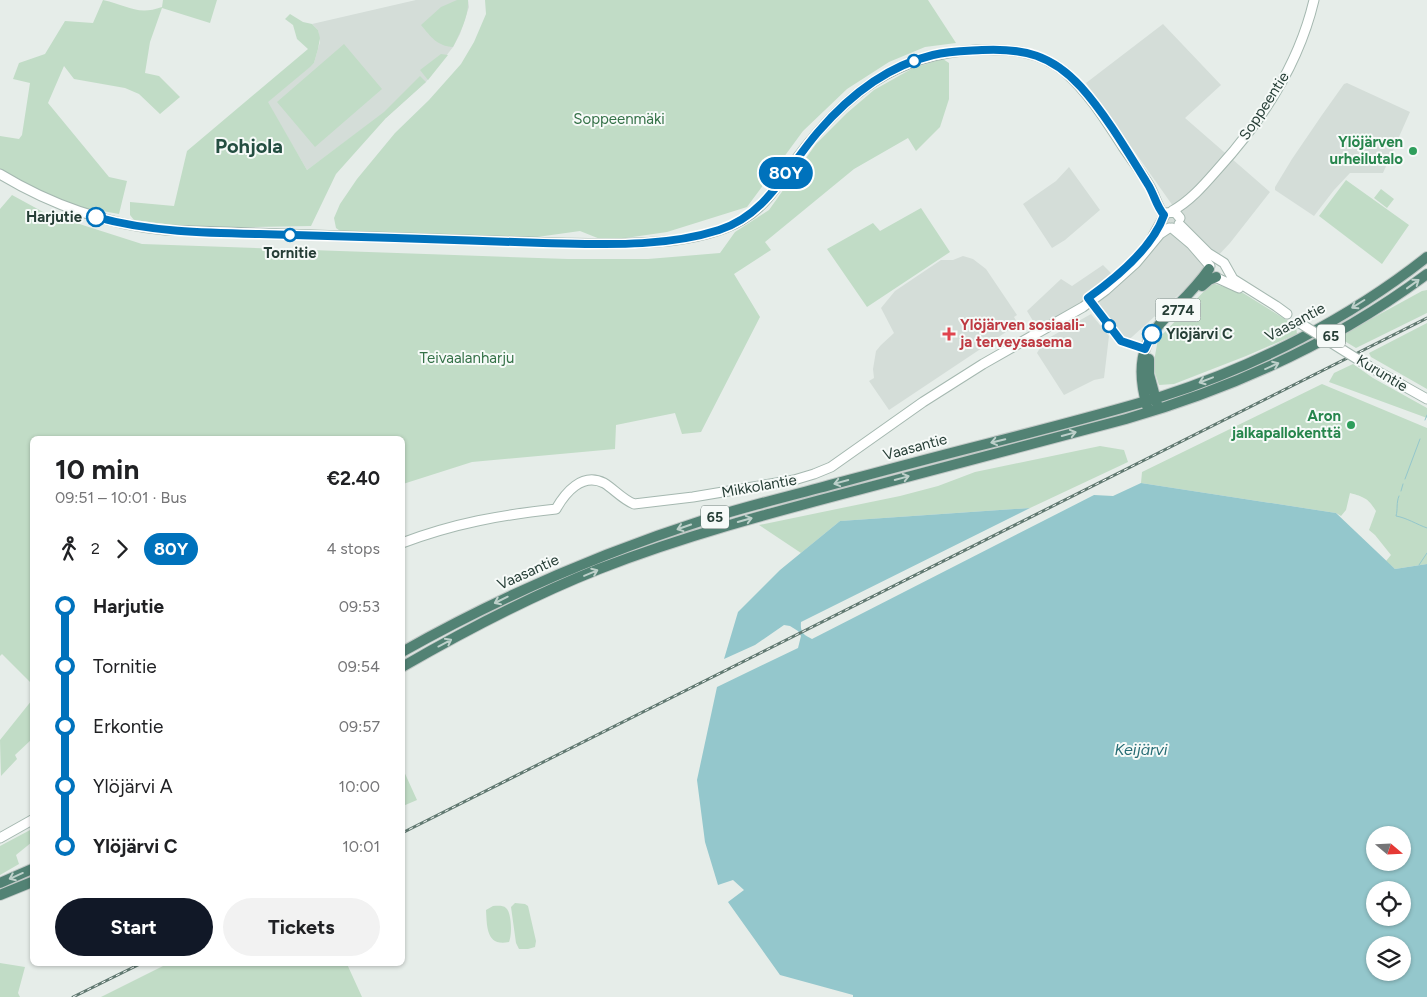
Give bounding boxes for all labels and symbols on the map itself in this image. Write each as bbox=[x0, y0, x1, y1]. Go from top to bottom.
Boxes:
unlabelled marker bbox=[907, 54, 921, 68]
street label: Soppeentie bbox=[1235, 69, 1293, 143]
park label: Soppeenmäki bbox=[573, 110, 665, 128]
place label: Ylöjärven urheilutalo bbox=[1329, 133, 1403, 168]
district label: Pohjola bbox=[215, 134, 283, 158]
marker: Ylöjärven urheilutalo bbox=[1407, 145, 1419, 157]
line badge: 80Y bbox=[757, 157, 815, 189]
marker: Harjutie bbox=[86, 207, 106, 227]
place label: Harjutie bbox=[26, 208, 83, 226]
marker: Tornitie bbox=[283, 228, 297, 242]
place label: Tornitie bbox=[264, 244, 317, 262]
one-way arrow bbox=[1405, 279, 1419, 290]
road number: 2774 bbox=[1156, 298, 1200, 322]
street label: Vaasantie bbox=[1262, 299, 1328, 345]
one-way arrow bbox=[1351, 300, 1365, 310]
place label: Ylöjärven sosiaali- ja terveysasema bbox=[959, 316, 1085, 351]
unlabelled marker bbox=[1102, 319, 1116, 333]
marker: Ylöjärvi C bbox=[1142, 324, 1162, 344]
road number: 65 bbox=[1317, 324, 1345, 348]
place label: Ylöjärvi C bbox=[1166, 325, 1233, 343]
marker: Ylöjärven sosiaali- ja terveysasema bbox=[942, 327, 956, 341]
park label: Teivaalanharju bbox=[420, 349, 514, 367]
street label: Kuruntie bbox=[1353, 351, 1411, 395]
one-way arrow bbox=[1264, 360, 1279, 370]
one-way arrow bbox=[1199, 375, 1214, 385]
place label: Aron jalkapallokenttä bbox=[1231, 407, 1341, 442]
marker: Aron jalkapallokenttä bbox=[1345, 419, 1357, 431]
one-way arrow bbox=[1061, 429, 1077, 438]
street label: Vaasantie bbox=[881, 430, 949, 464]
one-way arrow bbox=[990, 437, 1006, 446]
street label: Mikkolantie bbox=[720, 471, 798, 501]
one-way arrow bbox=[894, 473, 910, 483]
one-way arrow bbox=[833, 478, 849, 488]
road number: 65 bbox=[701, 506, 729, 528]
one-way arrow bbox=[737, 515, 753, 525]
one-way arrow bbox=[677, 523, 693, 532]
street label: Vaasantie bbox=[494, 550, 562, 594]
one-way arrow bbox=[583, 567, 598, 577]
one-way arrow bbox=[494, 596, 509, 605]
one-way arrow bbox=[437, 638, 452, 647]
water label: Keijärvi bbox=[1114, 740, 1168, 759]
north arrow bbox=[1366, 826, 1411, 871]
one-way arrow bbox=[9, 871, 24, 881]

